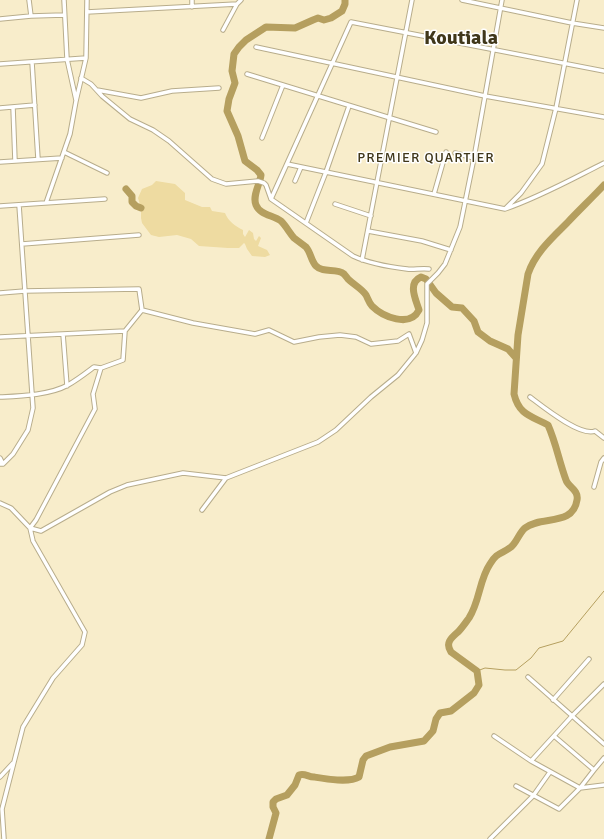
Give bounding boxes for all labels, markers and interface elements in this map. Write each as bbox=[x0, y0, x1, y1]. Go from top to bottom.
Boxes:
district label: Koutiala bbox=[424, 27, 498, 51]
district label: PREMIER QUARTIER bbox=[357, 150, 495, 166]

